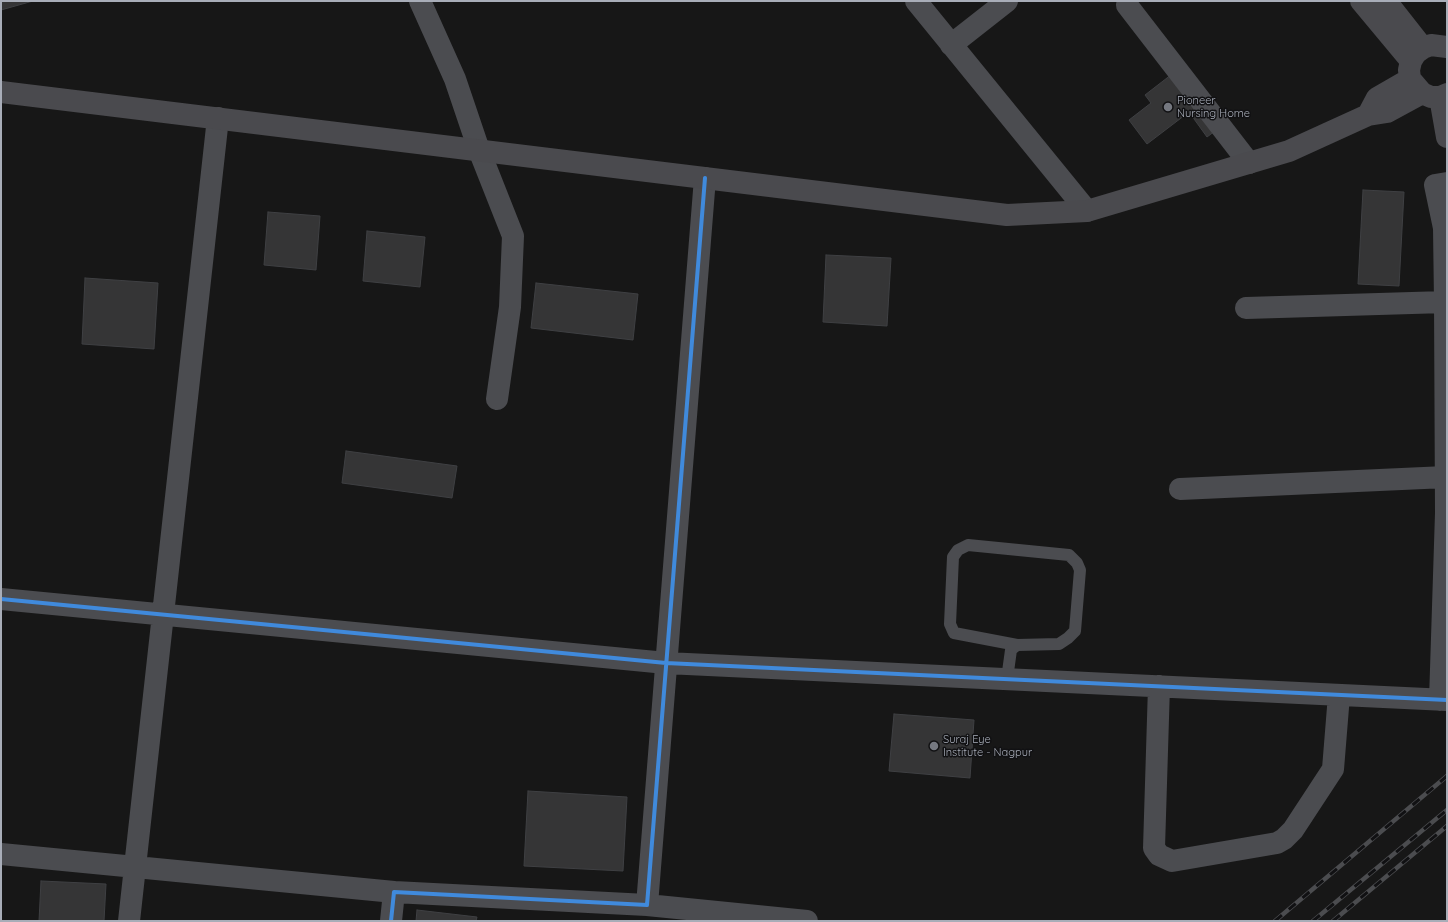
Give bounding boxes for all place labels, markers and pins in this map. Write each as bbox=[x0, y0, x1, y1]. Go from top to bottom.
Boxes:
place label: Pioneer Nursing Home bbox=[1177, 94, 1250, 120]
marker: Pioneer Nursing Home bbox=[1162, 101, 1174, 113]
place label: Suraj Eye Institute - Nagpur bbox=[943, 733, 1032, 759]
marker: Suraj Eye Institute - Nagpur bbox=[928, 740, 940, 752]

